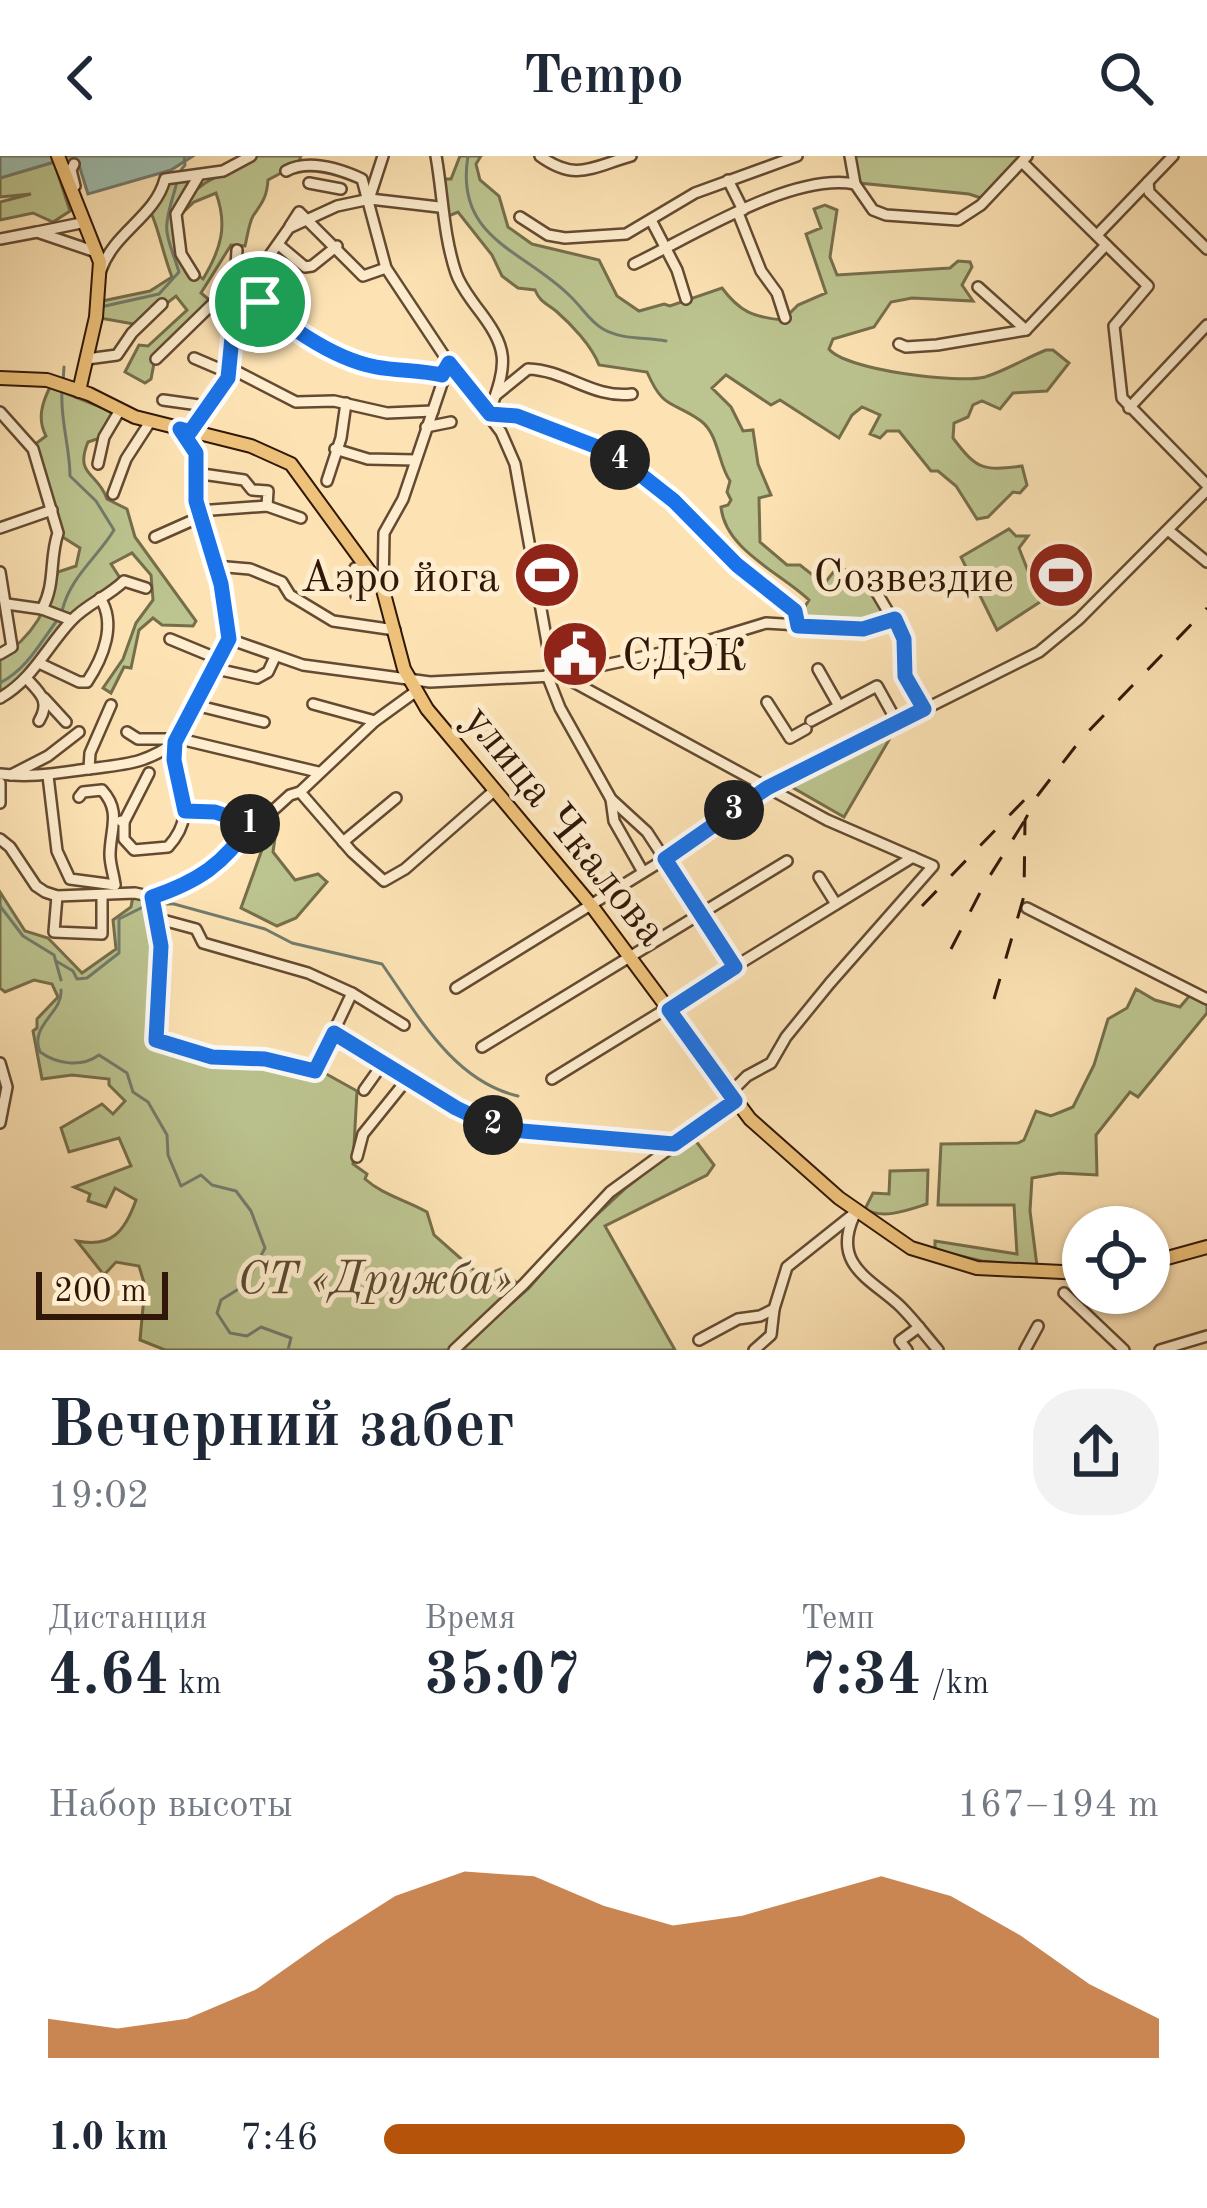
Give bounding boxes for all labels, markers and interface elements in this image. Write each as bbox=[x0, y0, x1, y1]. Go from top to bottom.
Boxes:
icon: back bbox=[48, 45, 114, 111]
icon: search bbox=[1093, 45, 1159, 111]
text: Tempo bbox=[523, 51, 684, 105]
pin bbox=[209, 251, 311, 353]
icon: arrive bbox=[227, 269, 293, 335]
pin: 4 bbox=[590, 430, 650, 490]
text: 4 bbox=[610, 443, 630, 476]
sports icon: Аэро йога bbox=[512, 540, 582, 610]
sports icon: Созвездие bbox=[1026, 540, 1096, 610]
place label: Аэро йога bbox=[300, 557, 500, 602]
place label: Созвездие bbox=[813, 557, 1014, 602]
public building icon: СДЭК bbox=[540, 619, 610, 689]
place label: СДЭК bbox=[622, 636, 747, 681]
street label: улица Чкалова bbox=[453, 698, 674, 955]
pin: 3 bbox=[704, 780, 764, 840]
text: 3 bbox=[724, 793, 744, 826]
pin: 1 bbox=[220, 794, 280, 854]
text: 1 bbox=[240, 807, 260, 840]
pin: 2 bbox=[463, 1095, 523, 1155]
text: 2 bbox=[483, 1108, 503, 1141]
map controls bbox=[1062, 1206, 1170, 1314]
button: locate bbox=[1062, 1206, 1170, 1314]
park label: СТ «Дружба» bbox=[237, 1259, 513, 1304]
scale bar bbox=[36, 1266, 168, 1319]
text: 200 m bbox=[54, 1276, 147, 1309]
button: share bbox=[1033, 1389, 1159, 1515]
text: Вечерний забег bbox=[48, 1395, 515, 1461]
text: 19:02 bbox=[48, 1477, 149, 1516]
text: Дистанция bbox=[48, 1603, 208, 1636]
text: Время bbox=[424, 1603, 516, 1636]
text: Темп bbox=[801, 1603, 874, 1636]
text: 4.64 bbox=[48, 1647, 169, 1707]
text: 35:07 bbox=[424, 1647, 580, 1707]
text: 7:34 bbox=[801, 1647, 922, 1707]
text: km bbox=[169, 1668, 222, 1701]
text: /km bbox=[922, 1668, 989, 1701]
text: Набор высоты bbox=[48, 1786, 293, 1825]
text: 167–194 m bbox=[957, 1786, 1159, 1825]
text: 1.0 km bbox=[48, 2119, 168, 2158]
text: 7:46 bbox=[240, 2119, 319, 2158]

